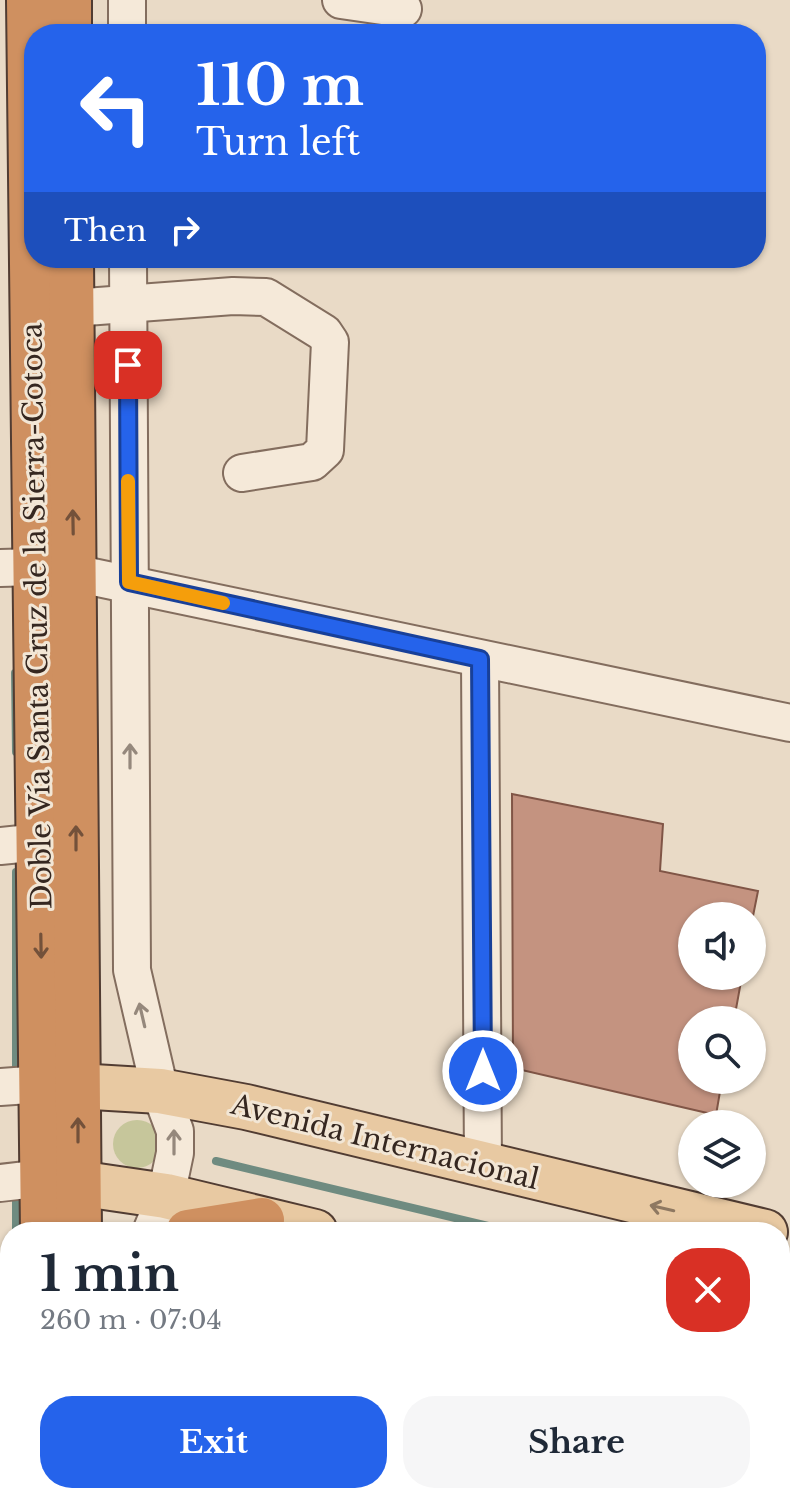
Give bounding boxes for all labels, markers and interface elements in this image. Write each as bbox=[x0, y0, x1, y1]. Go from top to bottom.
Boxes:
text: 110 m bbox=[196, 51, 364, 120]
icon: left bbox=[64, 56, 168, 160]
text: Turn left bbox=[196, 120, 360, 165]
icon: right bbox=[163, 208, 207, 252]
text: Then bbox=[64, 212, 147, 249]
street label: Doble Vía Santa Cruz de la Sierra-Cotoca bbox=[14, 322, 60, 910]
pin bbox=[94, 331, 162, 399]
icon: arrive bbox=[106, 343, 150, 387]
one-way arrow bbox=[66, 509, 81, 536]
one-way arrow bbox=[122, 743, 138, 770]
one-way arrow bbox=[68, 825, 84, 852]
map controls bbox=[678, 902, 766, 1198]
button: sound bbox=[678, 902, 766, 990]
one-way arrow bbox=[33, 932, 49, 959]
one-way arrow bbox=[134, 1002, 149, 1028]
button: search bbox=[678, 1006, 766, 1094]
position arrow bbox=[441, 1029, 525, 1113]
street label: Avenida Internacional bbox=[226, 1087, 543, 1197]
button: layers bbox=[678, 1110, 766, 1198]
one-way arrow bbox=[70, 1117, 86, 1144]
one-way arrow bbox=[166, 1130, 182, 1156]
one-way arrow bbox=[649, 1200, 675, 1215]
text: 1 min bbox=[40, 1244, 179, 1304]
button: close bbox=[666, 1248, 750, 1332]
text: 260 m · 07:04 bbox=[40, 1304, 222, 1336]
button: Exit bbox=[40, 1396, 387, 1488]
button: Share bbox=[403, 1396, 750, 1488]

